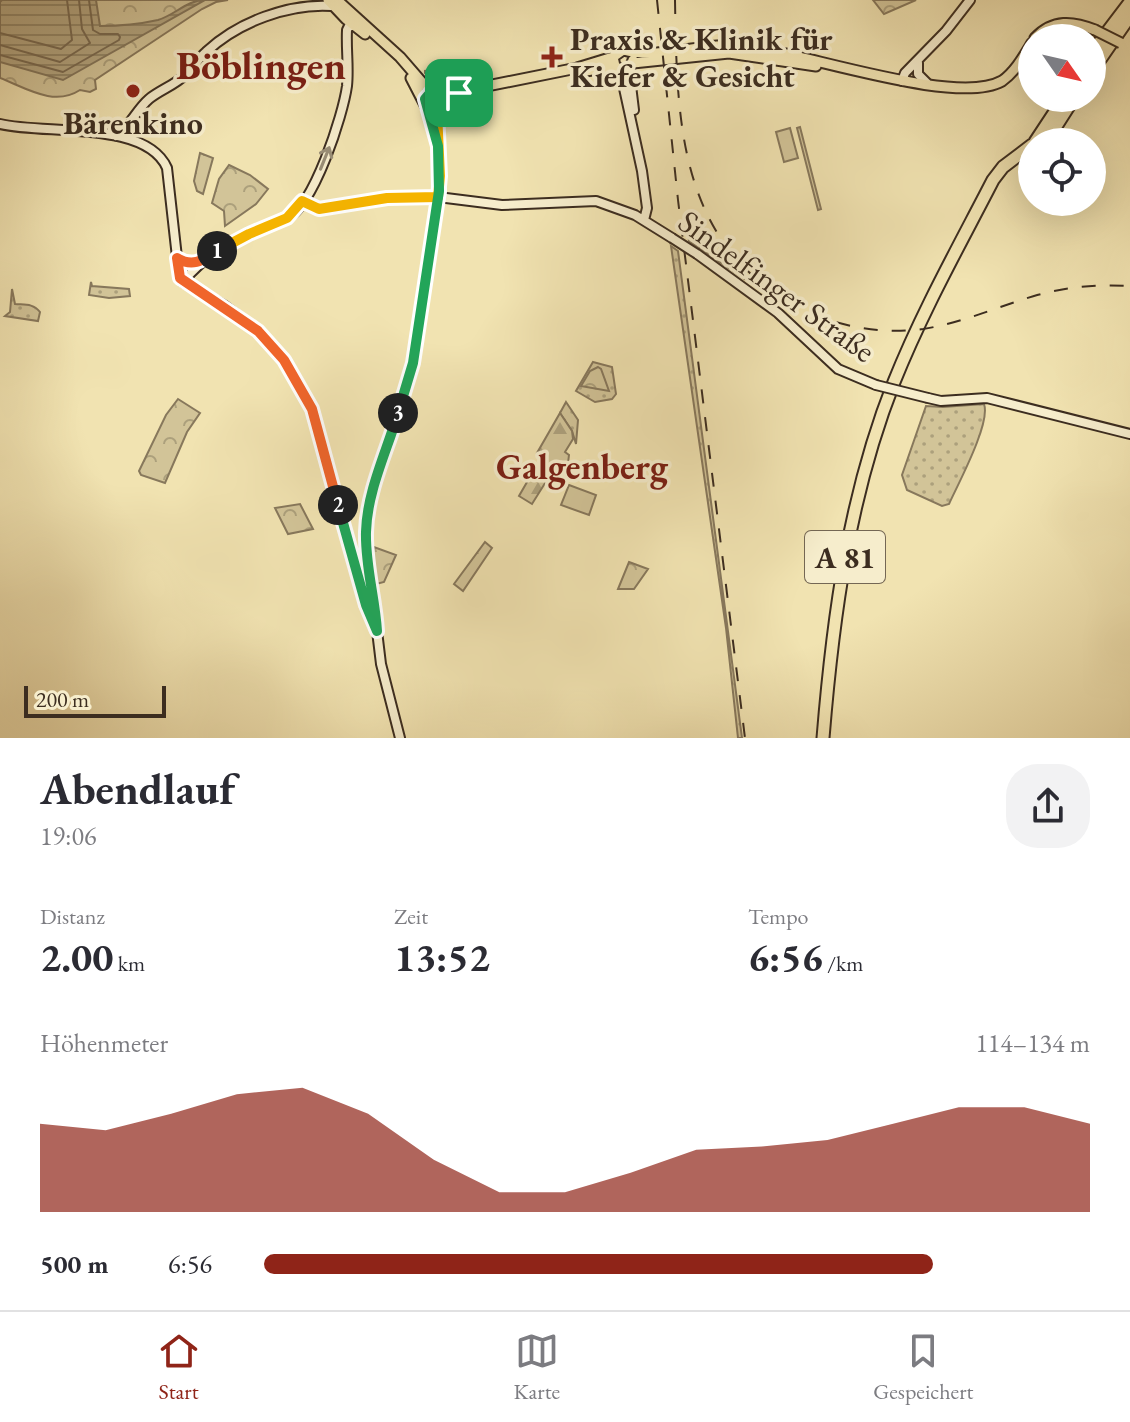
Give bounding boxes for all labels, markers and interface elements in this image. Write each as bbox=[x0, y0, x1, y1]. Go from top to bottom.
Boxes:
place label: Praxis & Klinik für Kiefer & Gesicht bbox=[570, 18, 833, 97]
north arrow bbox=[1018, 24, 1106, 112]
map controls bbox=[1018, 24, 1106, 216]
district label: Böblingen bbox=[176, 39, 346, 91]
marker: Praxis & Klinik für Kiefer & Gesicht bbox=[541, 46, 563, 68]
pin bbox=[425, 59, 493, 127]
icon: arrive bbox=[437, 71, 481, 115]
marker: Bärenkino bbox=[124, 82, 142, 100]
place label: Bärenkino bbox=[63, 102, 203, 144]
button: locate bbox=[1018, 128, 1106, 216]
one-way arrow bbox=[319, 146, 333, 171]
street label: Sindelfinger Straße bbox=[670, 200, 884, 372]
pin: 1 bbox=[197, 231, 237, 271]
text: 1 bbox=[211, 236, 223, 265]
pin: 3 bbox=[378, 393, 418, 433]
text: 3 bbox=[392, 398, 404, 427]
district label: Galgenberg bbox=[496, 443, 669, 490]
pin: 2 bbox=[318, 485, 358, 525]
text: 2 bbox=[332, 490, 344, 519]
road number: A 81 bbox=[805, 531, 885, 583]
scale bar bbox=[24, 682, 166, 718]
text: 200 m bbox=[36, 685, 89, 714]
text: Abendlauf bbox=[40, 760, 235, 817]
button: share bbox=[1006, 764, 1090, 848]
text: 19:06 bbox=[40, 819, 96, 853]
text: Distanz bbox=[40, 902, 105, 931]
text: Zeit bbox=[394, 902, 428, 931]
text: Tempo bbox=[748, 902, 808, 931]
text: 2.00 bbox=[40, 931, 113, 983]
text: 13:52 bbox=[394, 931, 490, 983]
text: 6:56 bbox=[748, 931, 823, 983]
text: km bbox=[113, 949, 145, 978]
text: /km bbox=[823, 949, 863, 978]
text: Höhenmeter bbox=[40, 1026, 168, 1060]
text: 114–134 m bbox=[975, 1026, 1090, 1060]
text: 500 m bbox=[40, 1247, 108, 1281]
text: 6:56 bbox=[168, 1247, 212, 1281]
tab: Start bbox=[157, 1329, 201, 1406]
tab: Karte bbox=[514, 1329, 560, 1406]
tab: Gespeichert bbox=[873, 1329, 973, 1406]

